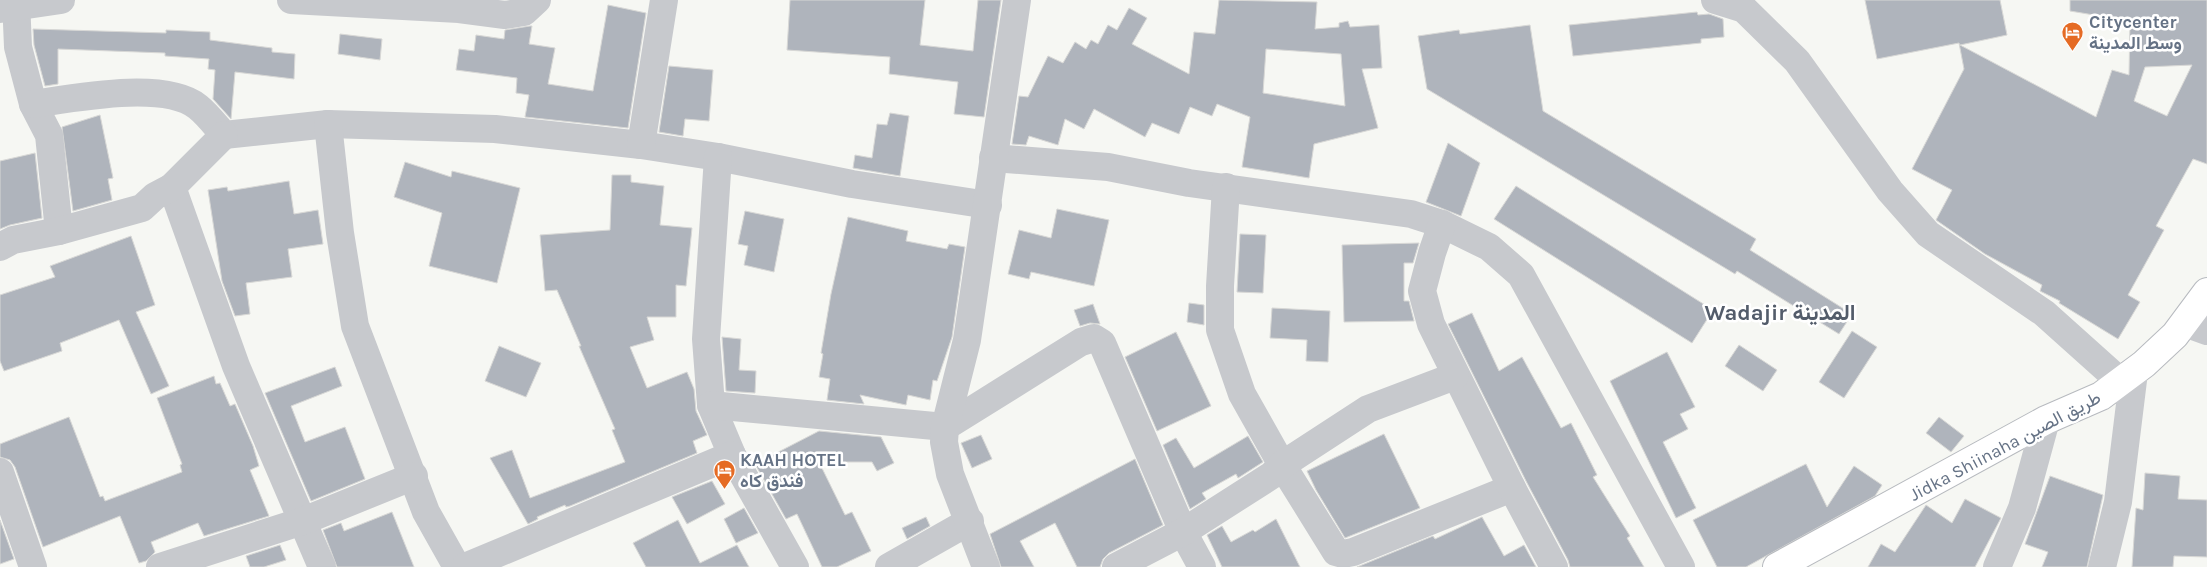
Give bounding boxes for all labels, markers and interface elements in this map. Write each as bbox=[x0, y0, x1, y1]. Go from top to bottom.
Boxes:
place label: Citycenter وسط المدينة bbox=[2089, 11, 2182, 54]
hotel icon: Citycenter وسط المدينة bbox=[2061, 20, 2085, 51]
district label: Wadajir المدينة bbox=[1704, 300, 1856, 326]
street label: Jidka Shiinaha طريق الصين bbox=[1906, 386, 2104, 506]
place label: KAAH HOTEL فندق كاه bbox=[740, 449, 846, 492]
hotel icon: KAAH HOTEL فندق كاه bbox=[712, 458, 736, 489]

